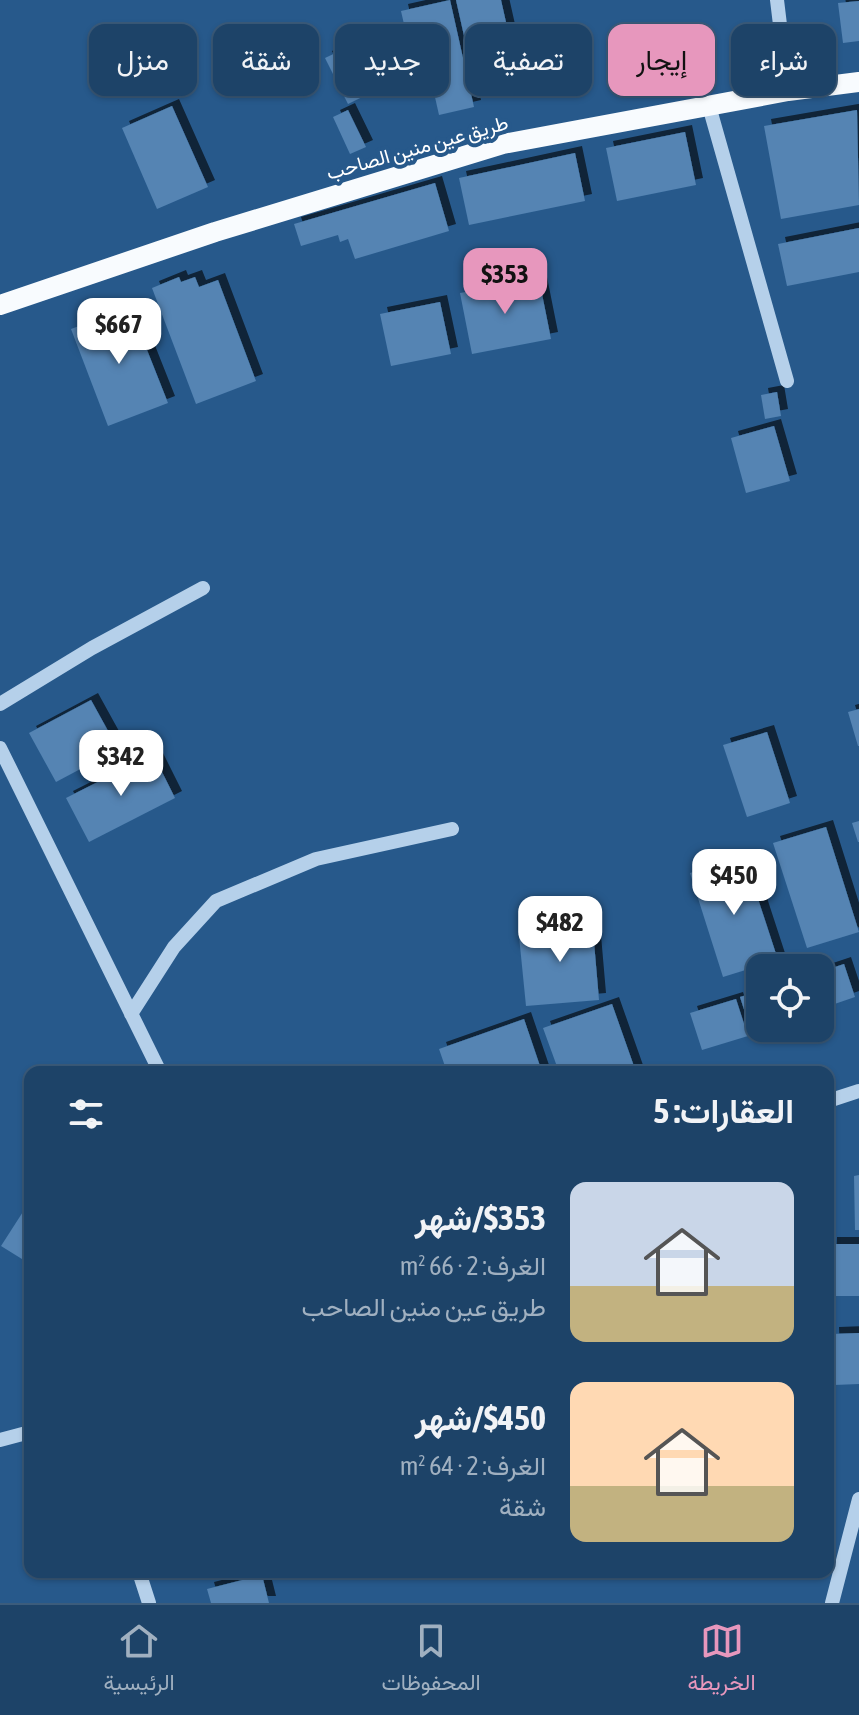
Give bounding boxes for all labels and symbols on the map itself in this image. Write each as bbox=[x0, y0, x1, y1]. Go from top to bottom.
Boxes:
street label: طريق عين منين الصاحب bbox=[323, 110, 511, 186]
pin: $353 bbox=[458, 248, 552, 316]
pin: $667 bbox=[72, 298, 166, 366]
pin: $342 bbox=[74, 730, 168, 798]
pin: $450 bbox=[687, 849, 781, 917]
pin: $482 bbox=[513, 896, 607, 964]

